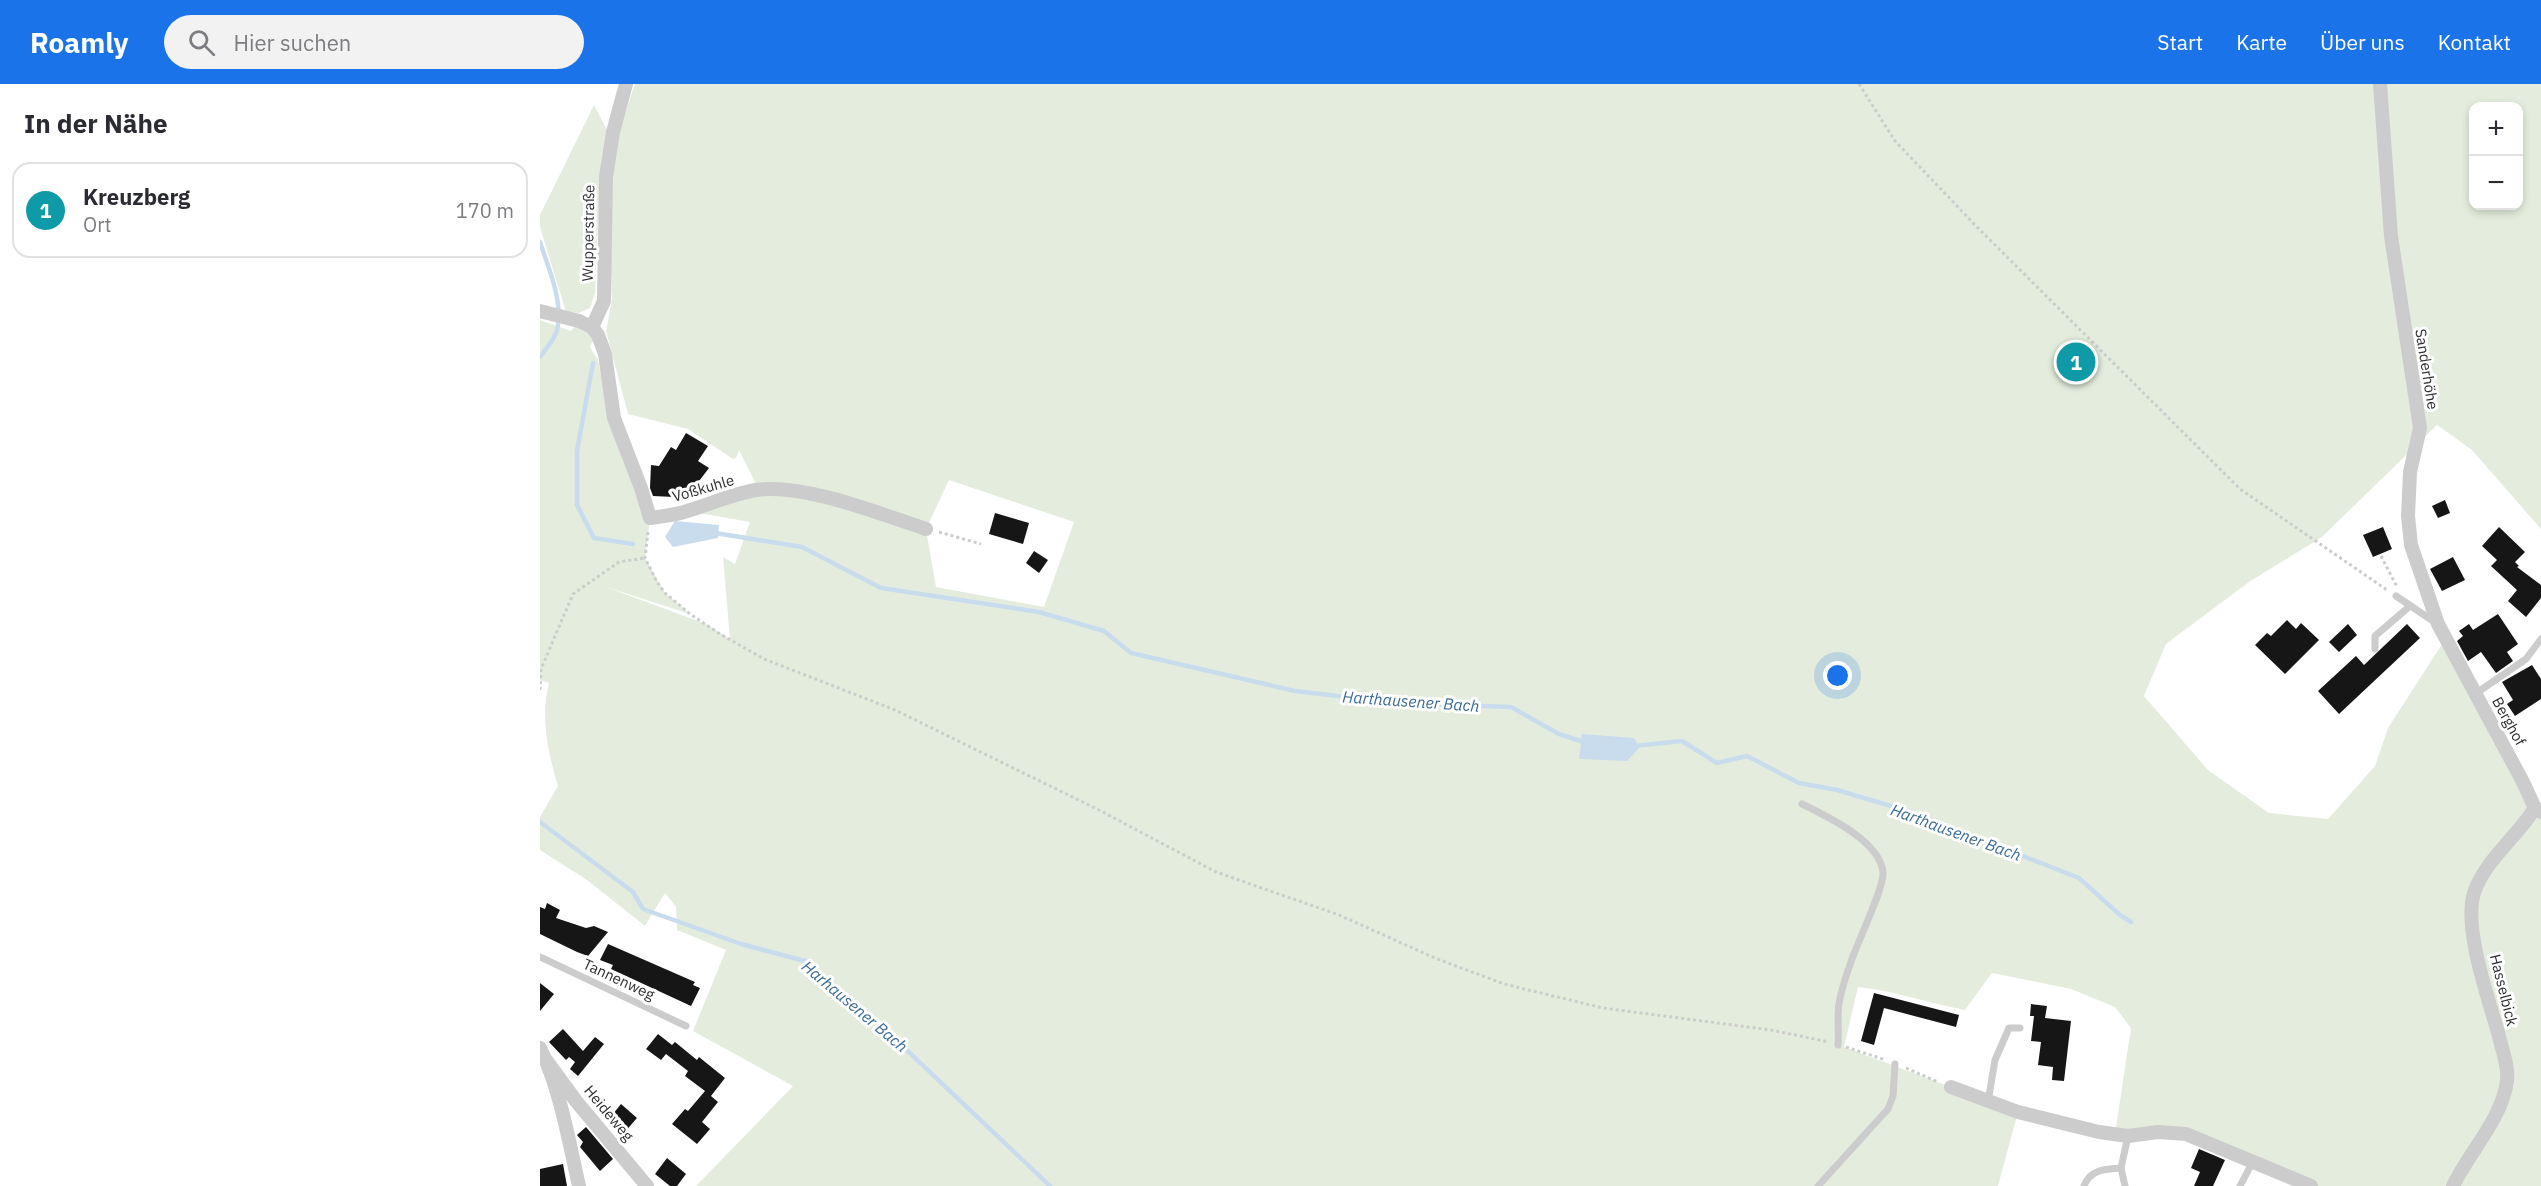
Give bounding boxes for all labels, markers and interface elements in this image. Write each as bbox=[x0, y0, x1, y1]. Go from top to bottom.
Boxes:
search box bbox=[164, 15, 584, 69]
text: Roamly bbox=[30, 24, 128, 61]
icon: search bbox=[185, 26, 218, 59]
text: Hier suchen bbox=[233, 28, 351, 57]
text: Start bbox=[2157, 28, 2203, 56]
text: Karte bbox=[2236, 28, 2287, 56]
text: Über uns bbox=[2320, 28, 2405, 56]
text: Kontakt bbox=[2438, 28, 2511, 56]
map controls bbox=[2469, 102, 2523, 210]
button: + bbox=[2469, 102, 2523, 156]
text: In der Nähe bbox=[24, 106, 168, 140]
button: − bbox=[2469, 156, 2523, 210]
text: Kreuzberg bbox=[83, 182, 190, 211]
street label: Wupperstraße bbox=[578, 184, 598, 282]
text: 1 bbox=[40, 197, 52, 224]
text: 170 m bbox=[456, 197, 514, 224]
text: Ort bbox=[83, 211, 112, 238]
street label: Sanderhöhe bbox=[2411, 327, 2443, 411]
pin: 1 bbox=[2056, 340, 2096, 384]
street label: Voßkuhle bbox=[670, 470, 736, 506]
your location bbox=[1823, 661, 1852, 690]
water label: Harthausener Bach bbox=[1342, 686, 1480, 716]
street label: Berghof bbox=[2488, 693, 2530, 749]
water label: Harthausener Bach bbox=[1888, 799, 2024, 865]
street label: Hasselbick bbox=[2486, 952, 2522, 1028]
street label: Tannenweg bbox=[580, 954, 658, 1004]
water label: Harhausener Bach bbox=[798, 956, 912, 1056]
street label: Heideweg bbox=[580, 1081, 638, 1145]

